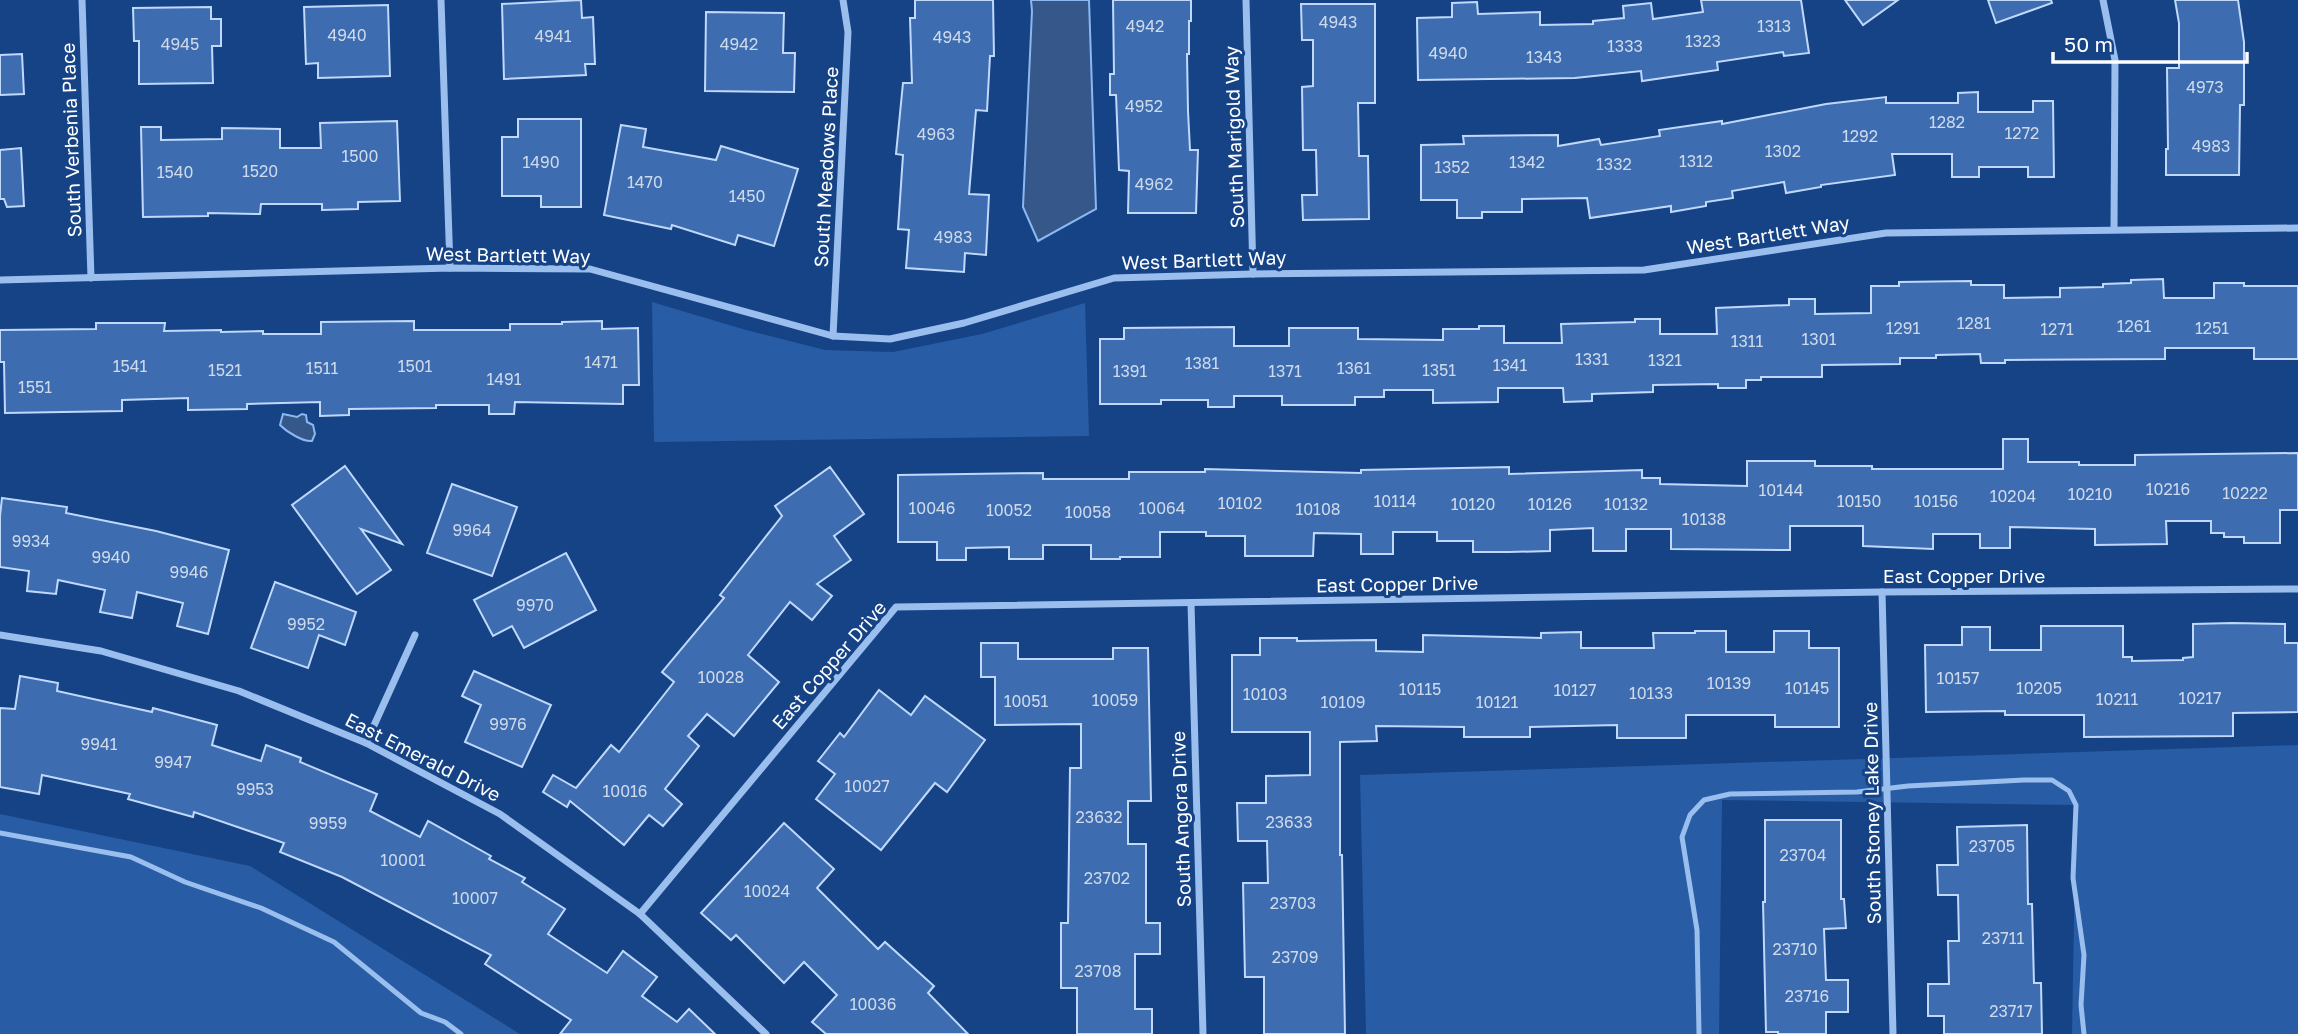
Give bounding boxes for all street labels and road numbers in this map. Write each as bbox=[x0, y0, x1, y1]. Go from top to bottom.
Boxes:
street label: South Verbenia Place bbox=[56, 42, 85, 238]
street label: South Marigold Way bbox=[1219, 45, 1248, 229]
street label: South Meadows Place bbox=[809, 66, 842, 268]
street label: West Bartlett Way bbox=[1685, 210, 1852, 259]
street label: West Bartlett Way bbox=[425, 242, 591, 267]
street label: West Bartlett Way bbox=[1121, 245, 1287, 274]
street label: East Copper Drive bbox=[1883, 564, 2045, 587]
street label: East Copper Drive bbox=[1316, 571, 1478, 596]
street label: East Copper Drive bbox=[767, 596, 891, 734]
street label: South Stoney Lake Drive bbox=[1858, 702, 1885, 924]
street label: East Emerald Drive bbox=[342, 707, 505, 806]
street label: South Angora Drive bbox=[1166, 730, 1195, 908]

